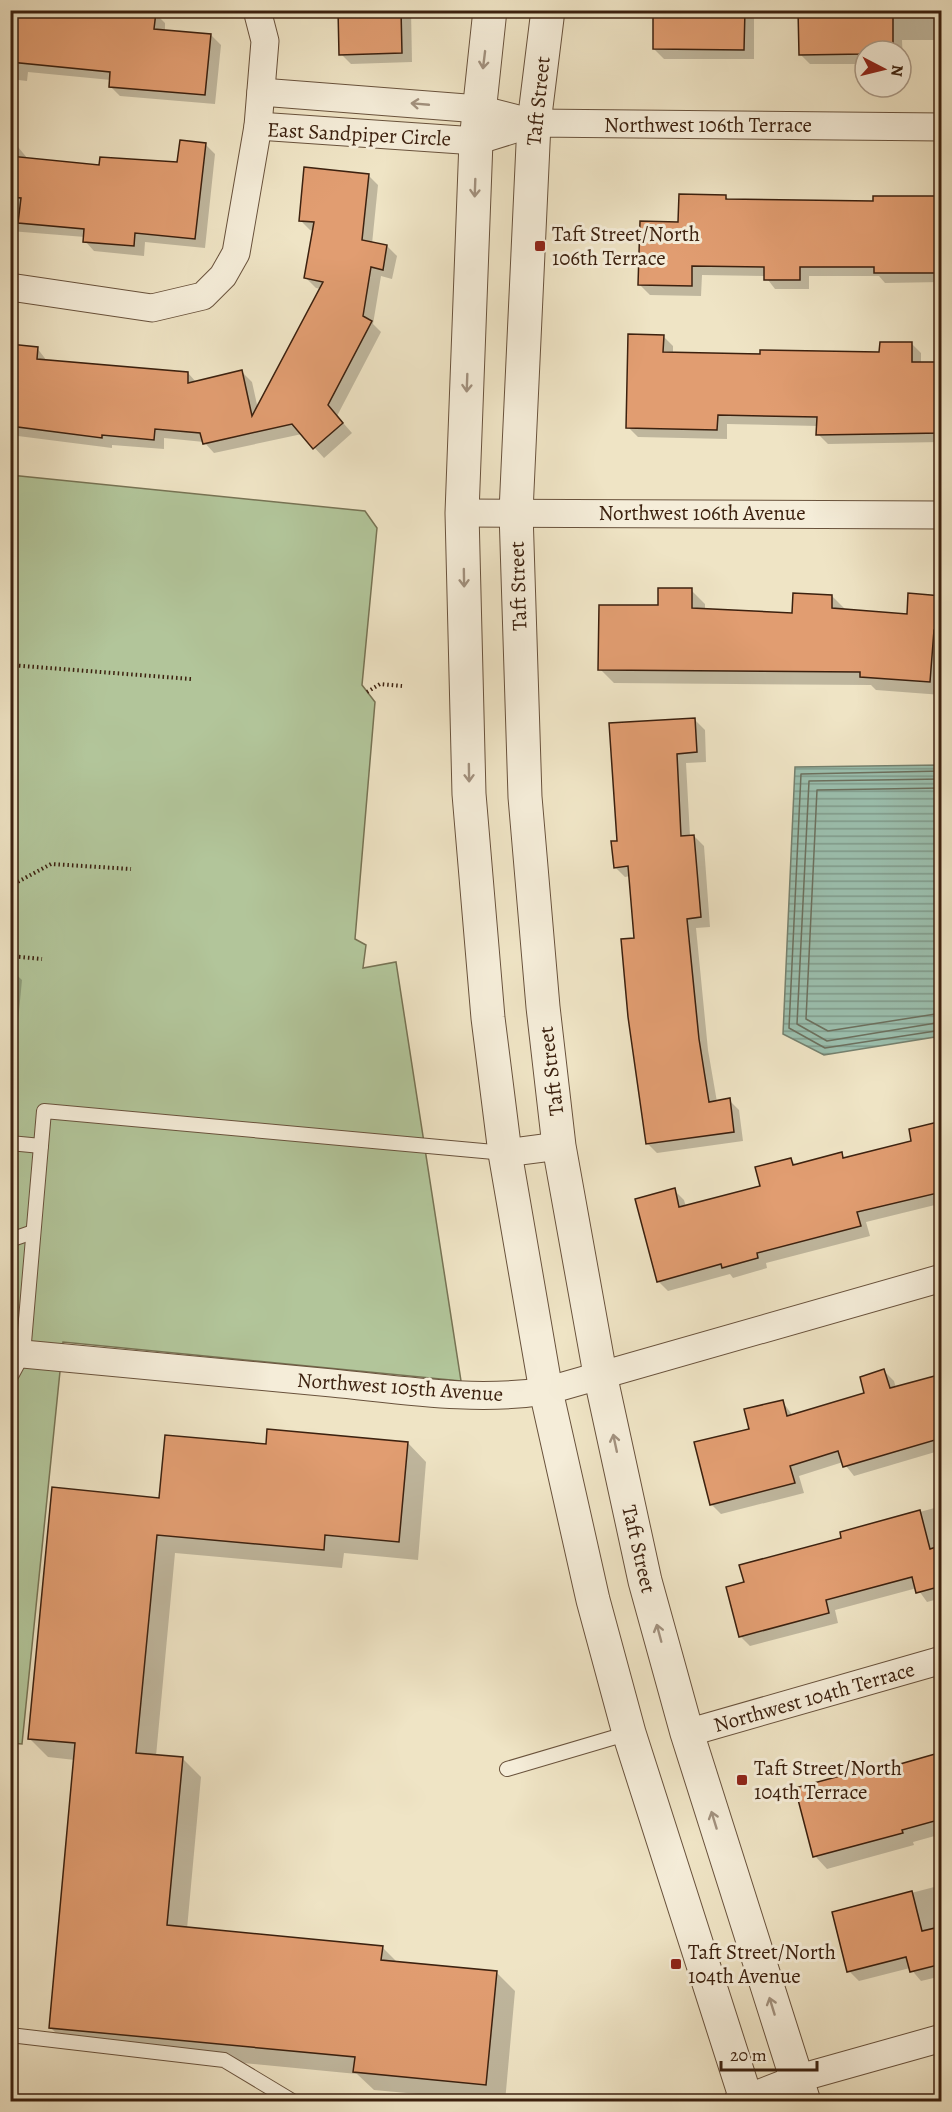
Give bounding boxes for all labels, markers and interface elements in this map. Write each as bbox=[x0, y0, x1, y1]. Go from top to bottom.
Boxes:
north arrow bbox=[853, 39, 913, 99]
one-way arrow bbox=[479, 49, 490, 69]
street label: Taft Street bbox=[519, 55, 557, 147]
text: N bbox=[885, 64, 909, 78]
one-way arrow bbox=[411, 98, 431, 109]
street label: Northwest 106th Terrace bbox=[604, 111, 812, 139]
street label: East Sandpiper Circle bbox=[266, 115, 452, 153]
one-way arrow bbox=[469, 178, 480, 198]
place label: Taft Street/North 106th Terrace bbox=[552, 220, 700, 272]
marker: Taft Street/North 106th Terrace bbox=[533, 239, 547, 253]
one-way arrow bbox=[461, 372, 473, 392]
street label: Northwest 106th Avenue bbox=[598, 499, 806, 527]
street label: Taft Street bbox=[502, 541, 534, 631]
one-way arrow bbox=[458, 567, 469, 587]
one-way arrow bbox=[463, 762, 474, 782]
street label: Taft Street bbox=[532, 1025, 570, 1117]
street label: Northwest 105th Avenue bbox=[296, 1366, 504, 1408]
one-way arrow bbox=[609, 1434, 621, 1453]
street label: Taft Street bbox=[615, 1502, 663, 1596]
one-way arrow bbox=[653, 1624, 665, 1643]
street label: Northwest 104th Terrace bbox=[710, 1655, 918, 1739]
place label: Taft Street/North 104th Terrace bbox=[754, 1754, 902, 1806]
marker: Taft Street/North 104th Terrace bbox=[735, 1773, 749, 1787]
one-way arrow bbox=[708, 1811, 719, 1830]
place label: Taft Street/North 104th Avenue bbox=[688, 1938, 836, 1990]
marker: Taft Street/North 104th Avenue bbox=[669, 1957, 683, 1971]
one-way arrow bbox=[766, 1997, 777, 2016]
scale bar bbox=[721, 2034, 817, 2072]
text: 20 m bbox=[730, 2043, 767, 2067]

